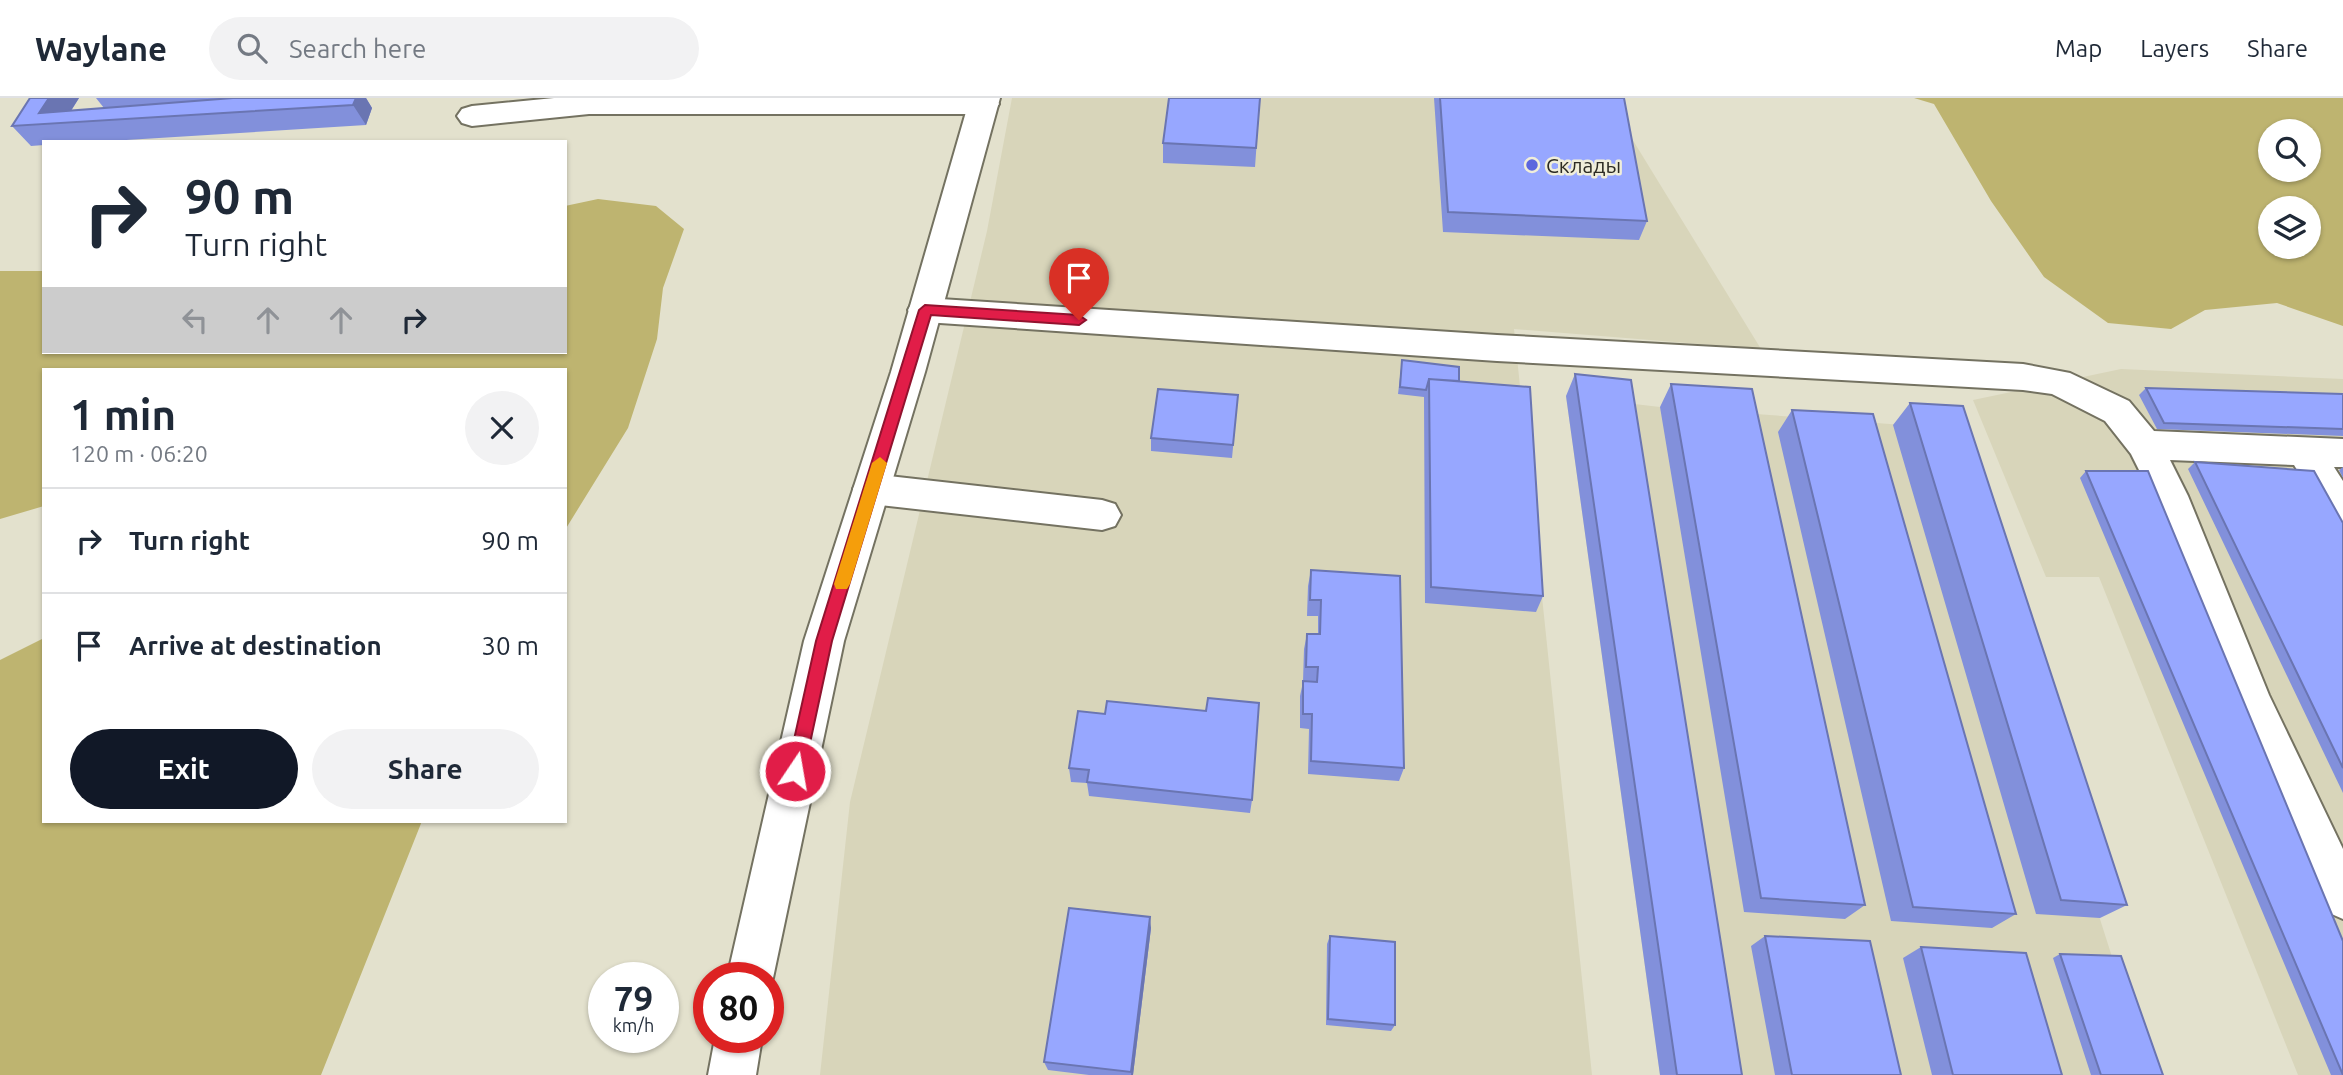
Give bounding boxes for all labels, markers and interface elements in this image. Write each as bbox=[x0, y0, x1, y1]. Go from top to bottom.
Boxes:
search box bbox=[209, 17, 699, 80]
icon: search bbox=[233, 29, 271, 67]
text: Waylane bbox=[35, 30, 167, 67]
text: Search here bbox=[289, 34, 426, 63]
text: Map bbox=[2055, 35, 2102, 62]
text: Layers bbox=[2140, 35, 2209, 62]
text: Share bbox=[2247, 35, 2308, 62]
map controls bbox=[2258, 119, 2321, 259]
button: search bbox=[2258, 119, 2321, 182]
place label: Склады bbox=[1546, 153, 1621, 177]
marker: Склады bbox=[1524, 157, 1540, 173]
icon: right bbox=[70, 168, 161, 259]
text: 90 m bbox=[185, 168, 294, 223]
button: layers bbox=[2258, 196, 2321, 259]
text: Turn right bbox=[185, 226, 327, 262]
pin bbox=[1049, 248, 1109, 320]
icon: arrive bbox=[1060, 259, 1098, 297]
icon: left bbox=[176, 301, 214, 339]
icon: ahead bbox=[249, 301, 287, 339]
icon: ahead bbox=[322, 301, 360, 339]
icon: right bbox=[395, 301, 433, 339]
text: 1 min bbox=[70, 391, 176, 438]
button: close bbox=[465, 391, 539, 465]
text: 120 m · 06:20 bbox=[70, 441, 208, 466]
icon: right bbox=[70, 522, 108, 560]
text: Turn right bbox=[129, 526, 250, 555]
text: 90 m bbox=[481, 526, 539, 555]
icon: arrive bbox=[70, 627, 108, 665]
text: Arrive at destination bbox=[129, 631, 382, 660]
text: 30 m bbox=[481, 631, 539, 660]
button: Exit bbox=[70, 729, 298, 809]
button: Share bbox=[312, 729, 539, 809]
position arrow bbox=[758, 734, 832, 808]
speed limit sign: 80 bbox=[693, 962, 784, 1053]
text: 79 bbox=[614, 978, 653, 1018]
text: km/h bbox=[613, 1015, 654, 1035]

